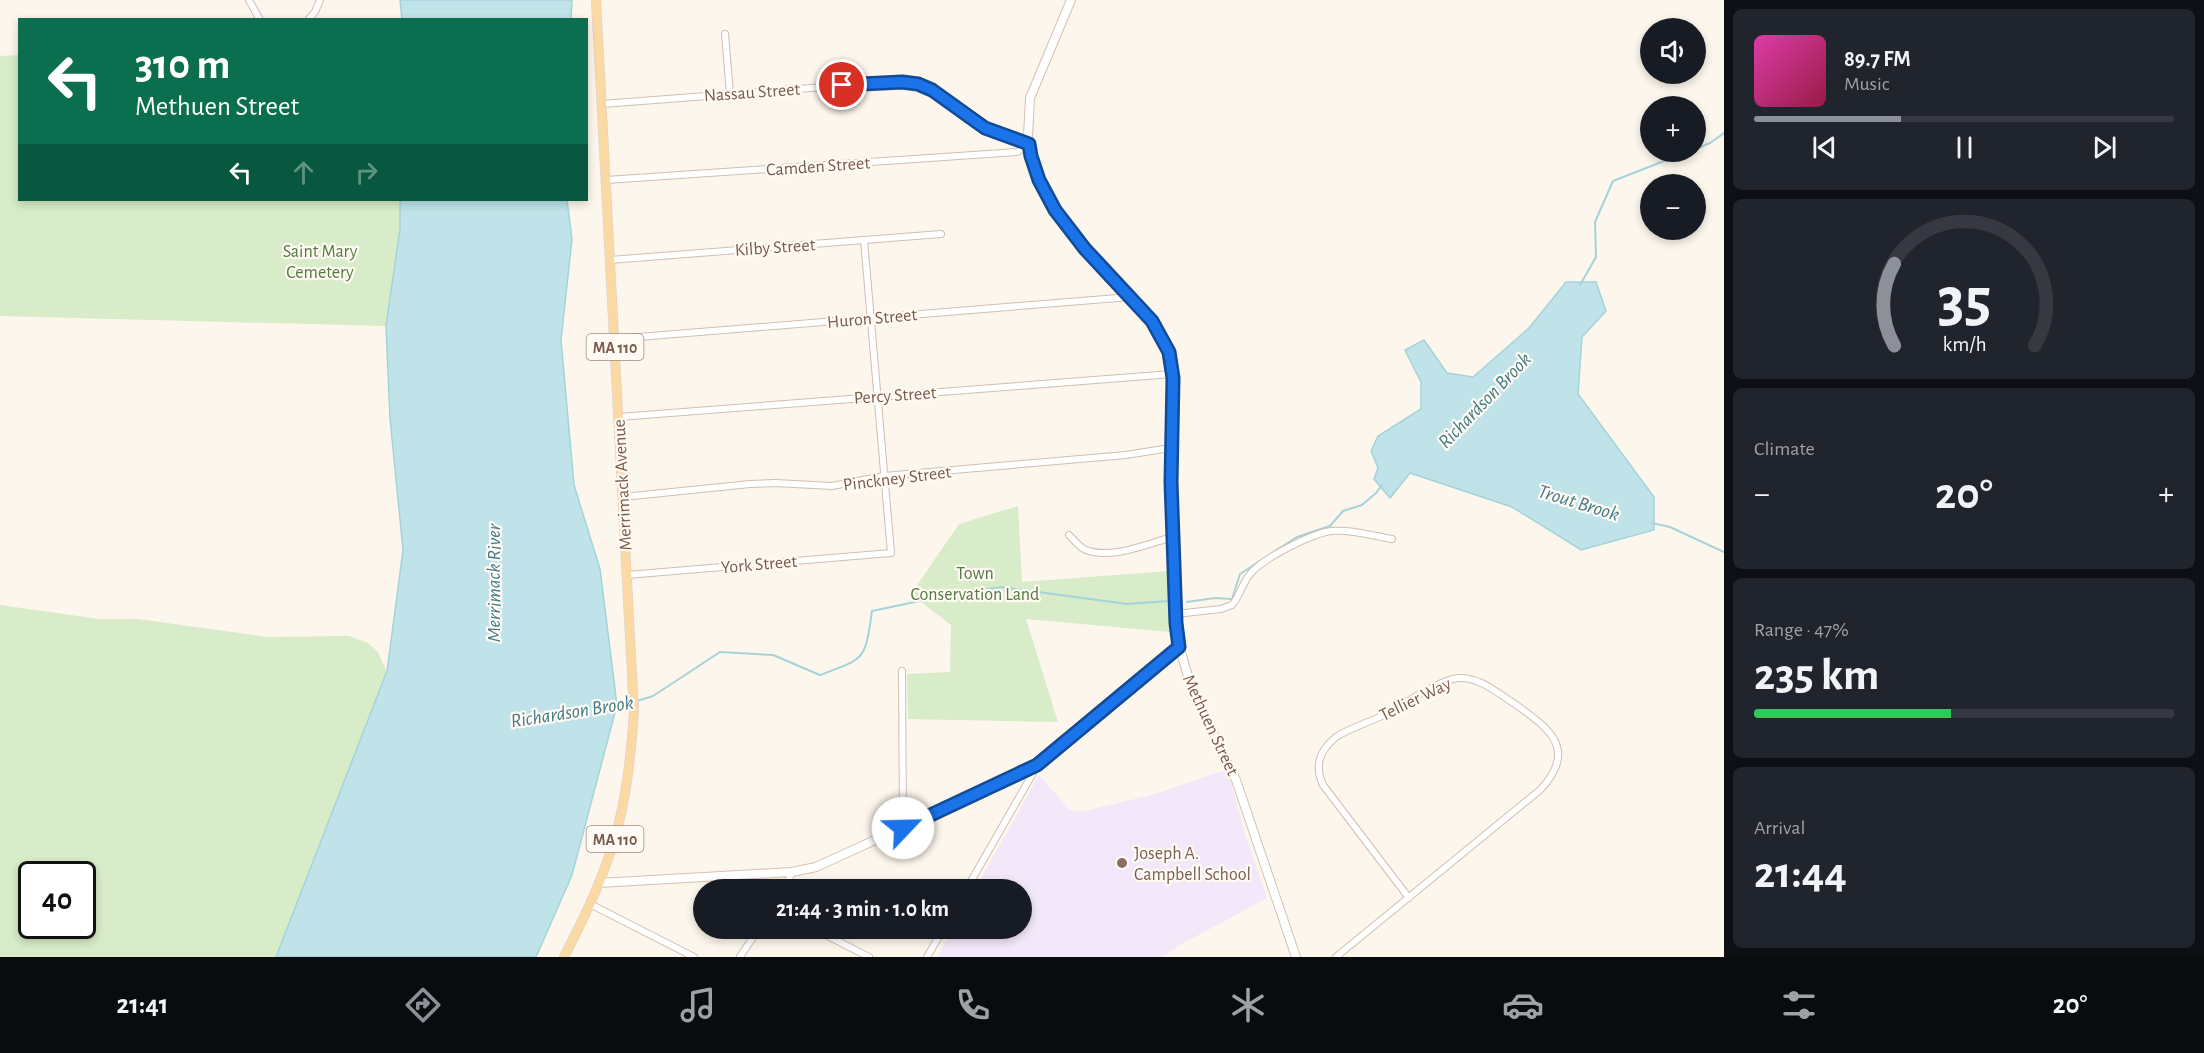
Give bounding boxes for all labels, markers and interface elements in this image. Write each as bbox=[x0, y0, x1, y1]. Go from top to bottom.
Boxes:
map controls bbox=[1640, 18, 1706, 240]
button: sound bbox=[1640, 18, 1706, 84]
icon: left bbox=[36, 42, 114, 120]
text: 310 m bbox=[135, 44, 230, 86]
text: 89.7 FM bbox=[1844, 48, 1911, 70]
pin bbox=[816, 59, 867, 110]
icon: arrive bbox=[825, 68, 858, 101]
text: Music bbox=[1844, 74, 1890, 94]
street label: Nassau Street bbox=[703, 81, 801, 105]
text: Methuen Street bbox=[135, 93, 299, 120]
button: + bbox=[1640, 96, 1706, 162]
icon: previous bbox=[1808, 131, 1841, 164]
icon: pause bbox=[1948, 131, 1981, 164]
icon: next bbox=[2088, 131, 2121, 164]
street label: Camden Street bbox=[765, 154, 871, 180]
icon: left bbox=[224, 156, 257, 189]
icon: ahead bbox=[287, 156, 320, 189]
icon: right bbox=[350, 156, 383, 189]
button: − bbox=[1640, 174, 1706, 240]
street label: Kilby Street bbox=[734, 236, 816, 260]
park label: Saint Mary Cemetery bbox=[283, 243, 358, 282]
text: 35 bbox=[1937, 270, 1991, 332]
street label: Huron Street bbox=[826, 306, 918, 332]
road number: MA 110 bbox=[586, 334, 644, 360]
text: km/h bbox=[1942, 334, 1986, 355]
water label: Richardson Brook bbox=[1434, 349, 1535, 452]
street label: Percy Street bbox=[853, 384, 937, 408]
street label: Merrimack Avenue bbox=[611, 419, 635, 551]
text: Climate bbox=[1754, 439, 1815, 459]
street label: Pinckney Street bbox=[842, 463, 952, 495]
text: 20° bbox=[1935, 472, 1993, 517]
text: − bbox=[1754, 478, 1770, 511]
text: + bbox=[2158, 478, 2174, 511]
water label: Trout Brook bbox=[1536, 481, 1622, 525]
water label: Merrimack River bbox=[484, 523, 504, 642]
street label: York Street bbox=[720, 553, 798, 577]
park label: Town Conservation Land bbox=[911, 565, 1039, 604]
text: Range · 47% bbox=[1754, 620, 1849, 640]
text: 235 km bbox=[1754, 653, 1879, 698]
street label: Methuen Street bbox=[1179, 672, 1241, 779]
street label: Tellier Way bbox=[1377, 675, 1454, 725]
water label: Richardson Brook bbox=[509, 692, 635, 732]
position arrow bbox=[871, 796, 935, 860]
text: Arrival bbox=[1754, 818, 1805, 838]
road number: MA 110 bbox=[586, 826, 644, 852]
place label: Joseph A. Campbell School bbox=[1134, 845, 1251, 884]
text: 21:44 bbox=[1754, 851, 1847, 896]
marker: Joseph A. Campbell School bbox=[1115, 856, 1129, 870]
speed limit sign: 40 bbox=[18, 861, 96, 939]
text: 21:44 · 3 min · 1.0 km bbox=[776, 898, 949, 920]
icon: directions bbox=[402, 984, 444, 1026]
icon: music bbox=[677, 984, 719, 1026]
icon: phone bbox=[952, 984, 994, 1026]
icon: climate bbox=[1227, 984, 1269, 1026]
icon: car bbox=[1502, 984, 1544, 1026]
icon: filters bbox=[1778, 984, 1820, 1026]
text: 21:41 bbox=[117, 991, 169, 1018]
text: 20° bbox=[2053, 991, 2087, 1018]

